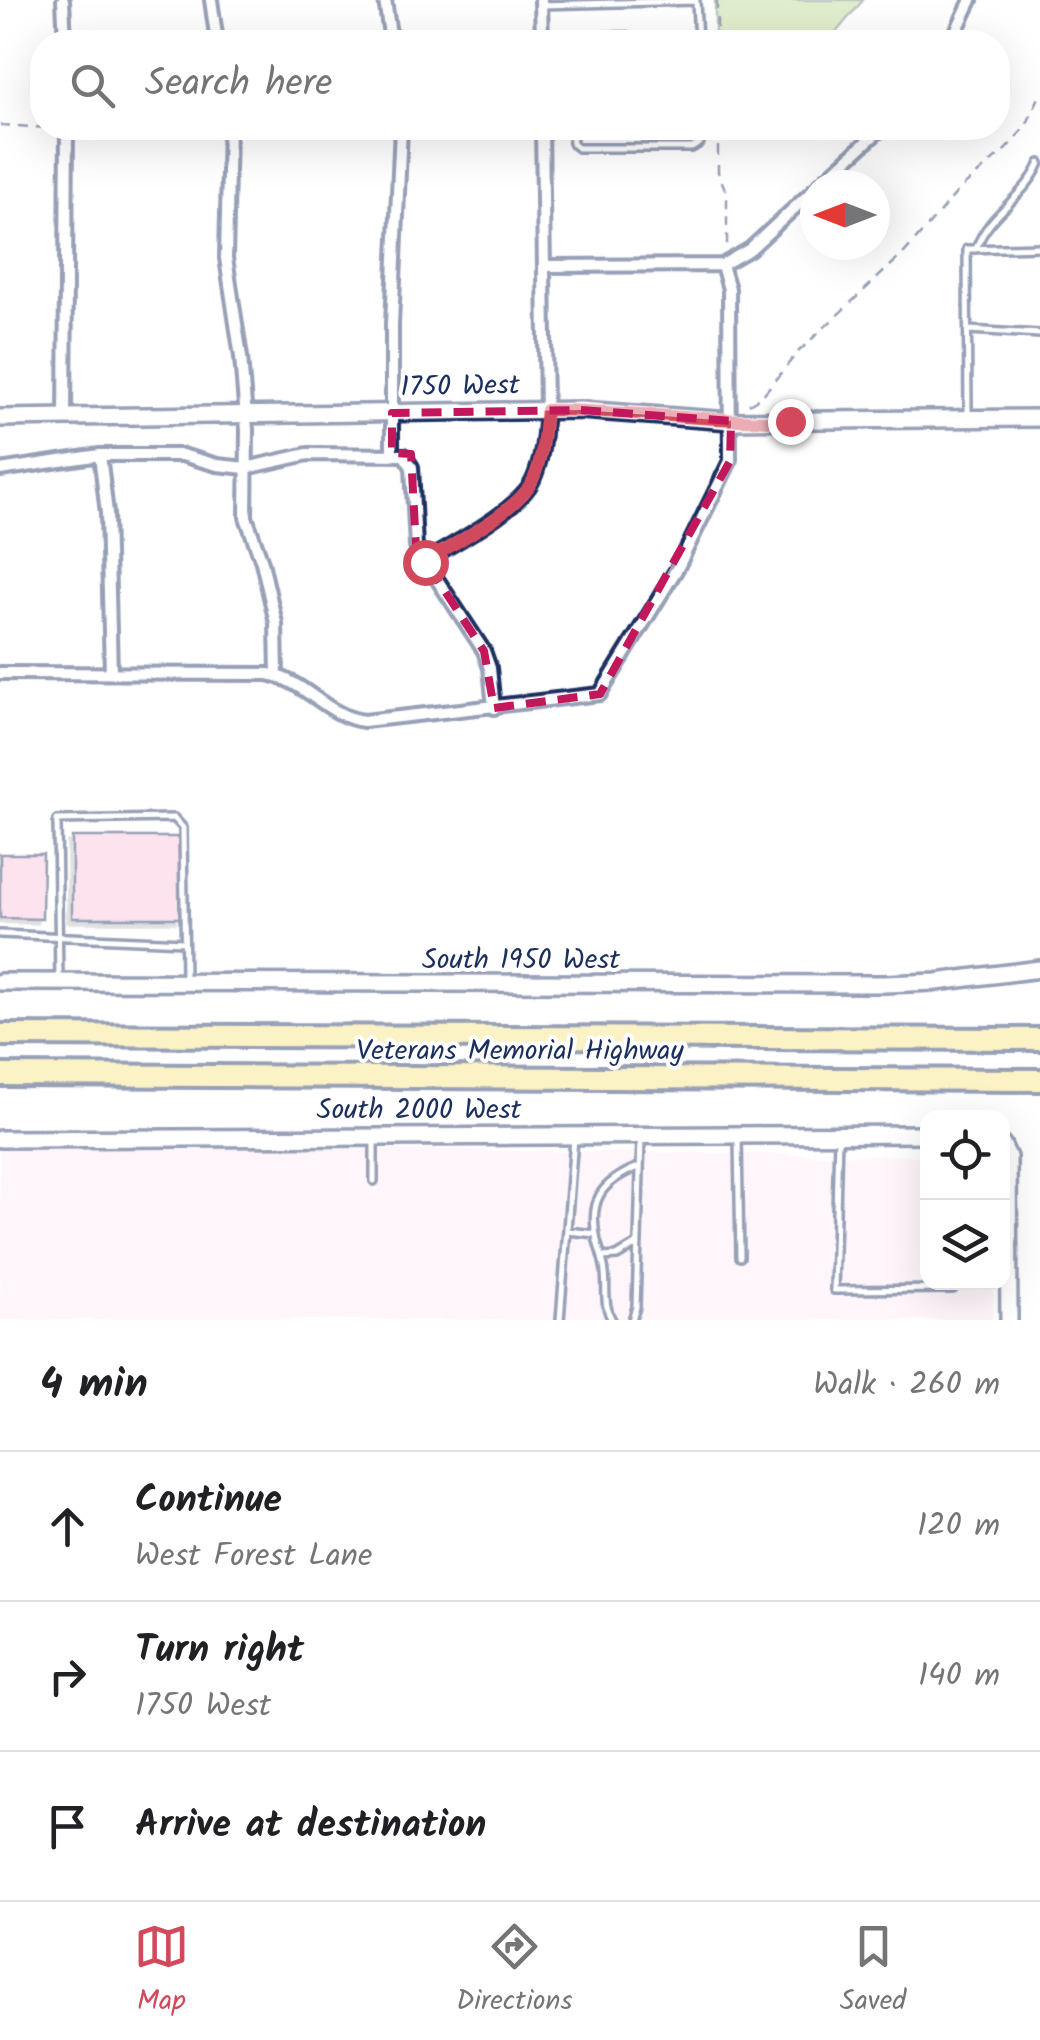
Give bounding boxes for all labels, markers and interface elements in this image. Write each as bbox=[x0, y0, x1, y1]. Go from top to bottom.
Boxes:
search box bbox=[30, 30, 1010, 140]
text: Search here bbox=[145, 55, 332, 115]
icon: search bbox=[65, 58, 120, 113]
north arrow bbox=[800, 170, 890, 260]
street label: 1750 West bbox=[400, 363, 521, 411]
route end bbox=[768, 399, 814, 445]
route start bbox=[403, 540, 449, 586]
street label: South 1950 West bbox=[422, 938, 621, 983]
street label: Veterans Memorial Highway bbox=[356, 1029, 684, 1074]
street label: South 2000 West bbox=[317, 1088, 523, 1133]
map controls bbox=[920, 1110, 1010, 1290]
button: locate bbox=[920, 1110, 1010, 1200]
button: layers bbox=[920, 1200, 1010, 1290]
text: 4 min bbox=[40, 1352, 148, 1419]
text: Walk · 260 m bbox=[813, 1360, 1000, 1411]
text: Continue bbox=[135, 1471, 282, 1531]
icon: ahead bbox=[40, 1499, 95, 1554]
text: 120 m bbox=[917, 1501, 1000, 1552]
text: West Forest Lane bbox=[135, 1531, 372, 1582]
text: Turn right bbox=[135, 1621, 304, 1681]
icon: right bbox=[40, 1649, 95, 1704]
text: 140 m bbox=[918, 1651, 1000, 1702]
text: 1750 West bbox=[135, 1681, 271, 1732]
text: Arrive at destination bbox=[135, 1796, 486, 1856]
icon: arrive bbox=[40, 1799, 95, 1854]
tab: Map bbox=[134, 1919, 189, 2024]
tab: Directions bbox=[456, 1919, 572, 2024]
tab: Saved bbox=[840, 1919, 906, 2024]

